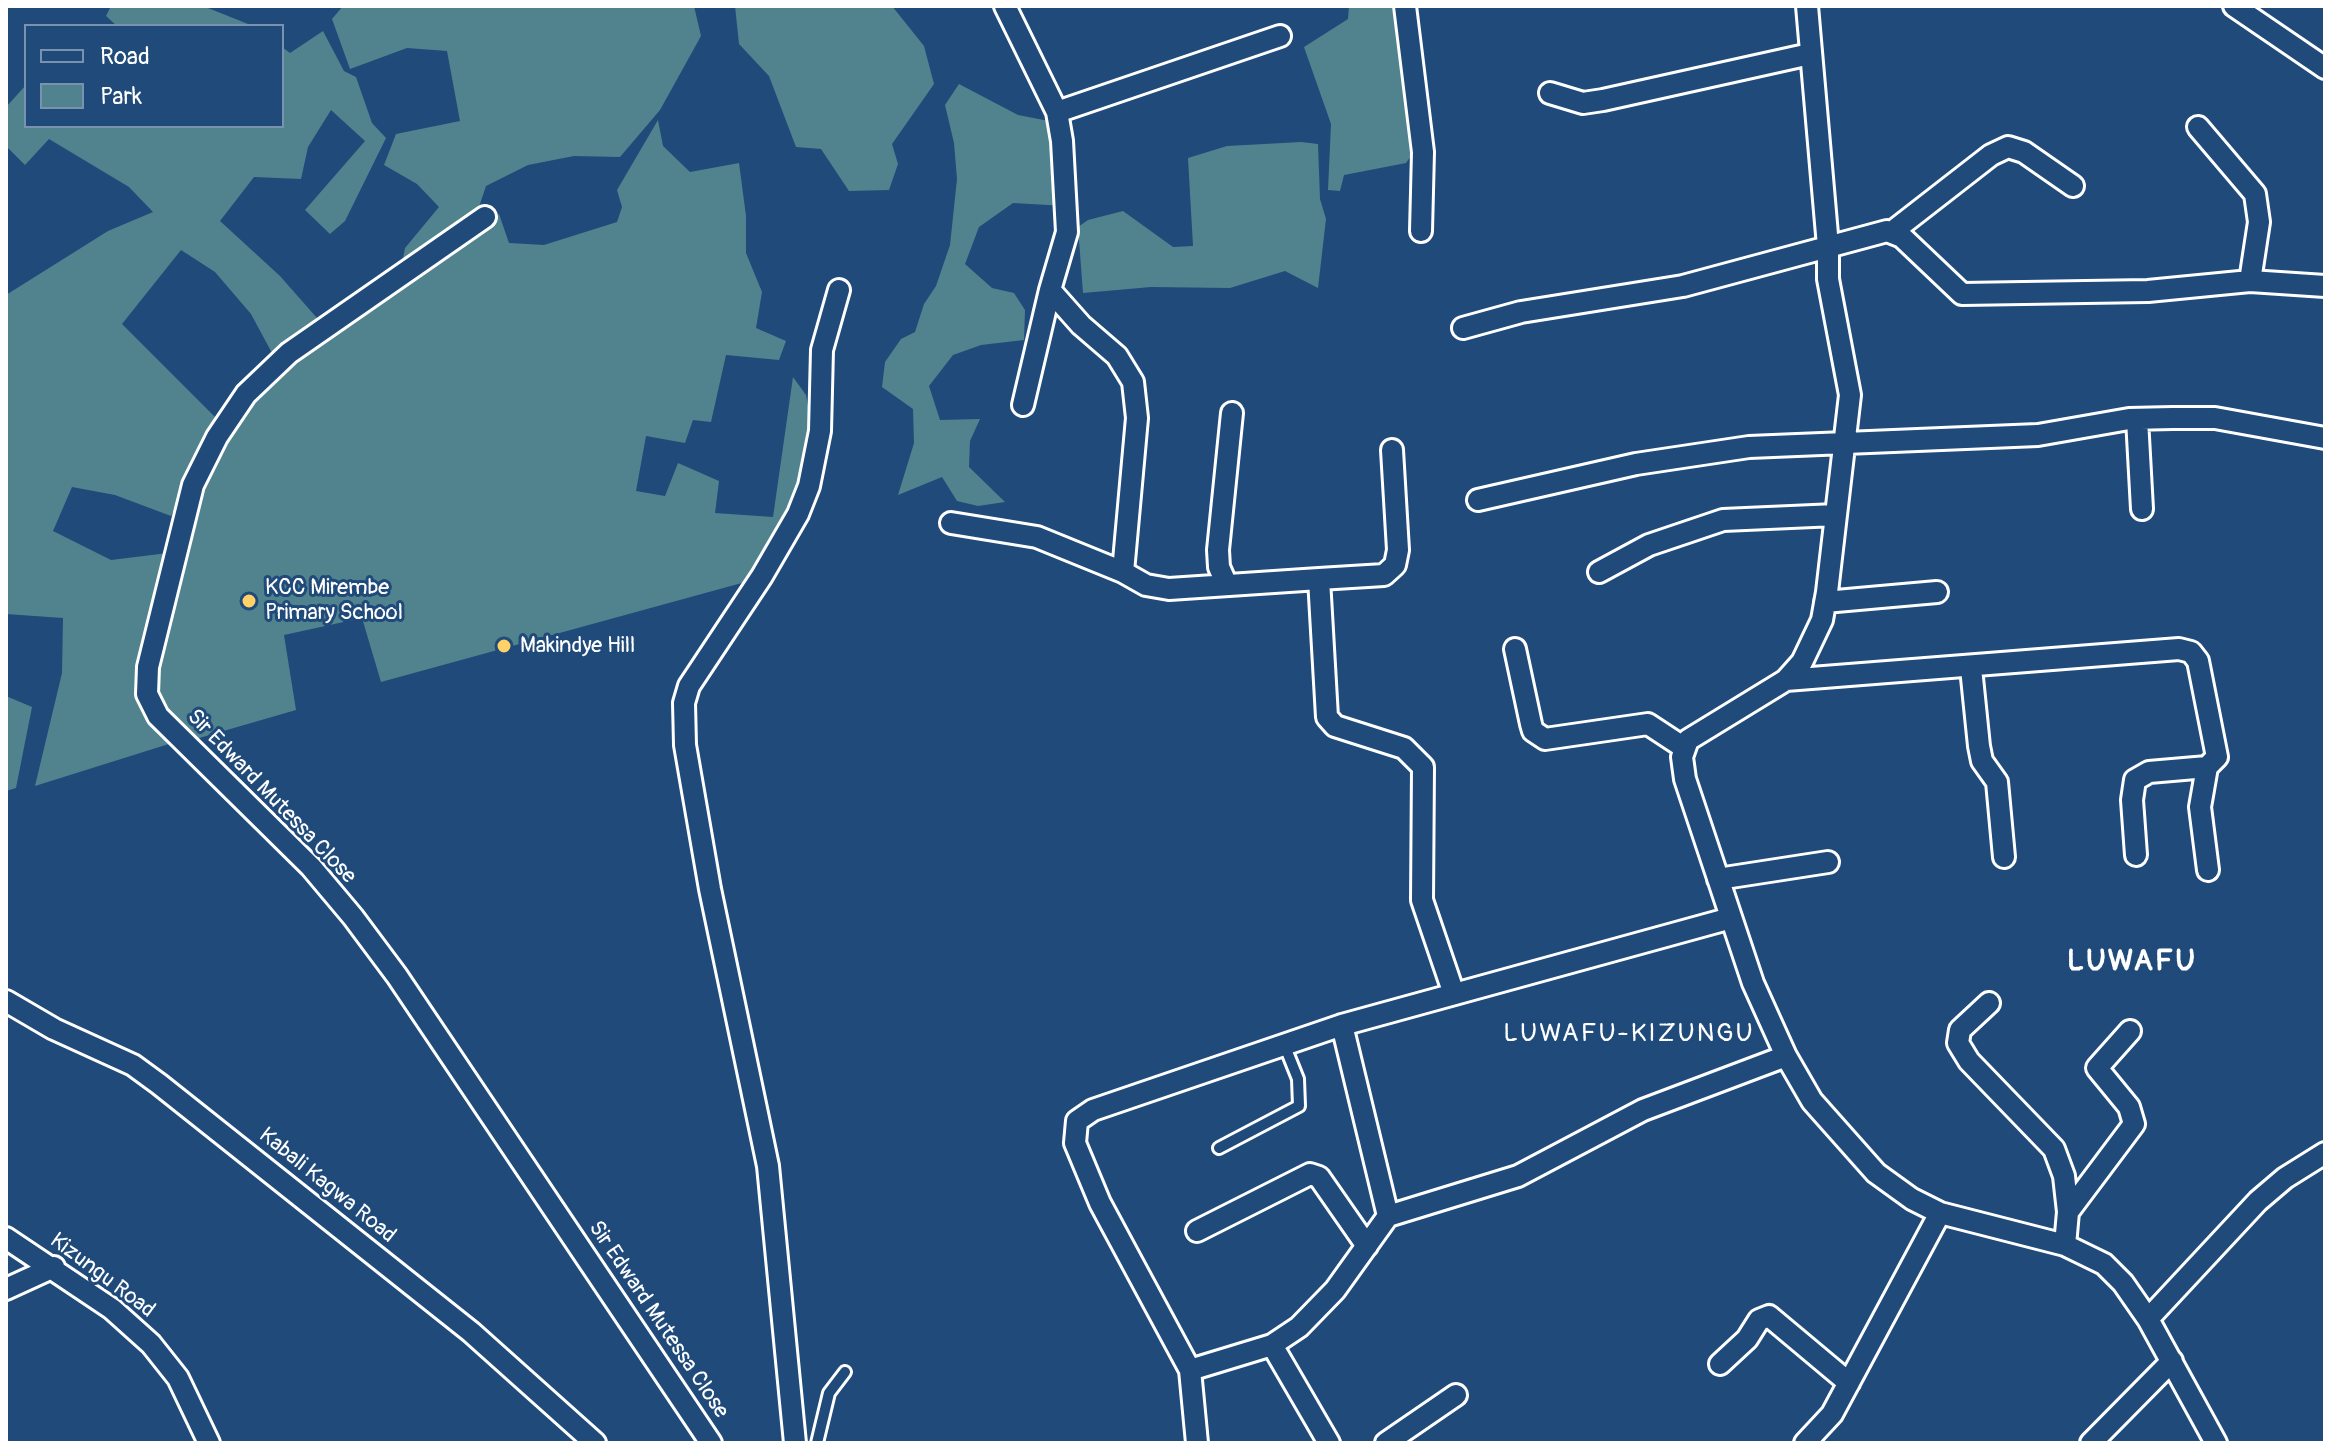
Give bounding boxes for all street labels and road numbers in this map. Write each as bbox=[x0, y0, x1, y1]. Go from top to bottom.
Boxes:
street label: Sir Edward Mutessa Close bbox=[181, 704, 361, 890]
street label: Kabali Kagwa Road bbox=[253, 1123, 401, 1249]
street label: Sir Edward Mutessa Close bbox=[582, 1216, 734, 1424]
street label: Kizungu Road bbox=[44, 1228, 160, 1324]

